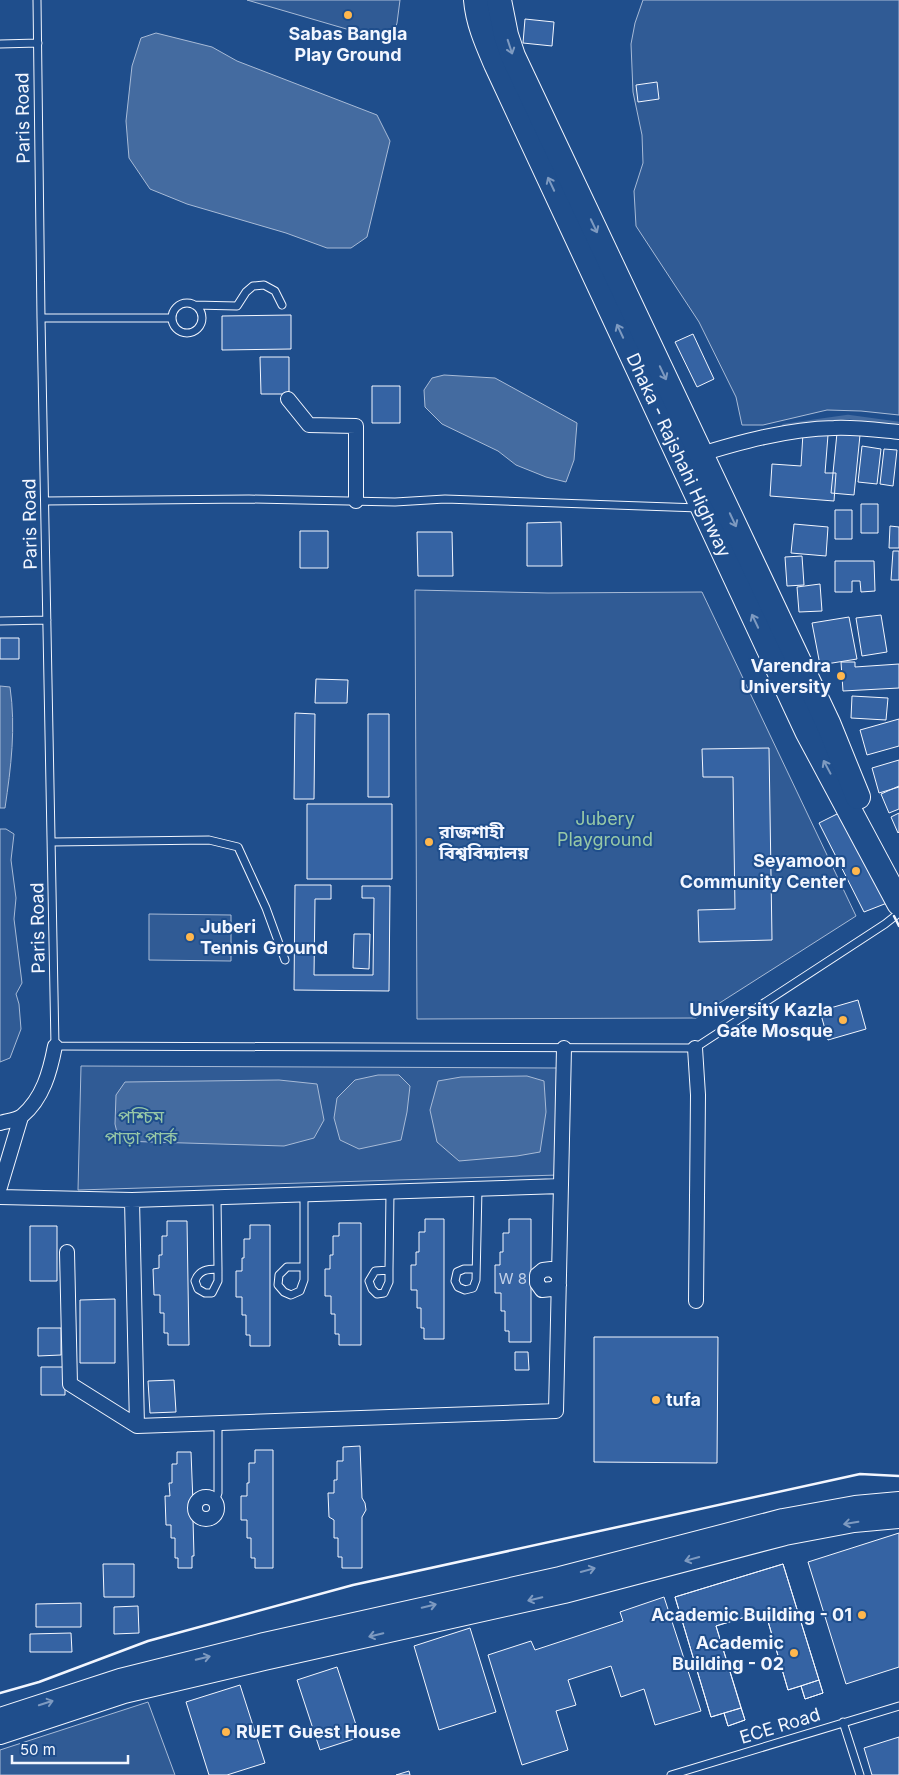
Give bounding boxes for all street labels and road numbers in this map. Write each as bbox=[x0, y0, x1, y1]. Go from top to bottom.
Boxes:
street label: Paris Road bbox=[11, 72, 34, 164]
street label: Dhaka - Rajshahi Highway bbox=[622, 350, 735, 560]
street label: Paris Road bbox=[18, 478, 41, 570]
street label: Paris Road bbox=[26, 882, 49, 974]
street label: ECE Road bbox=[737, 1703, 823, 1748]

